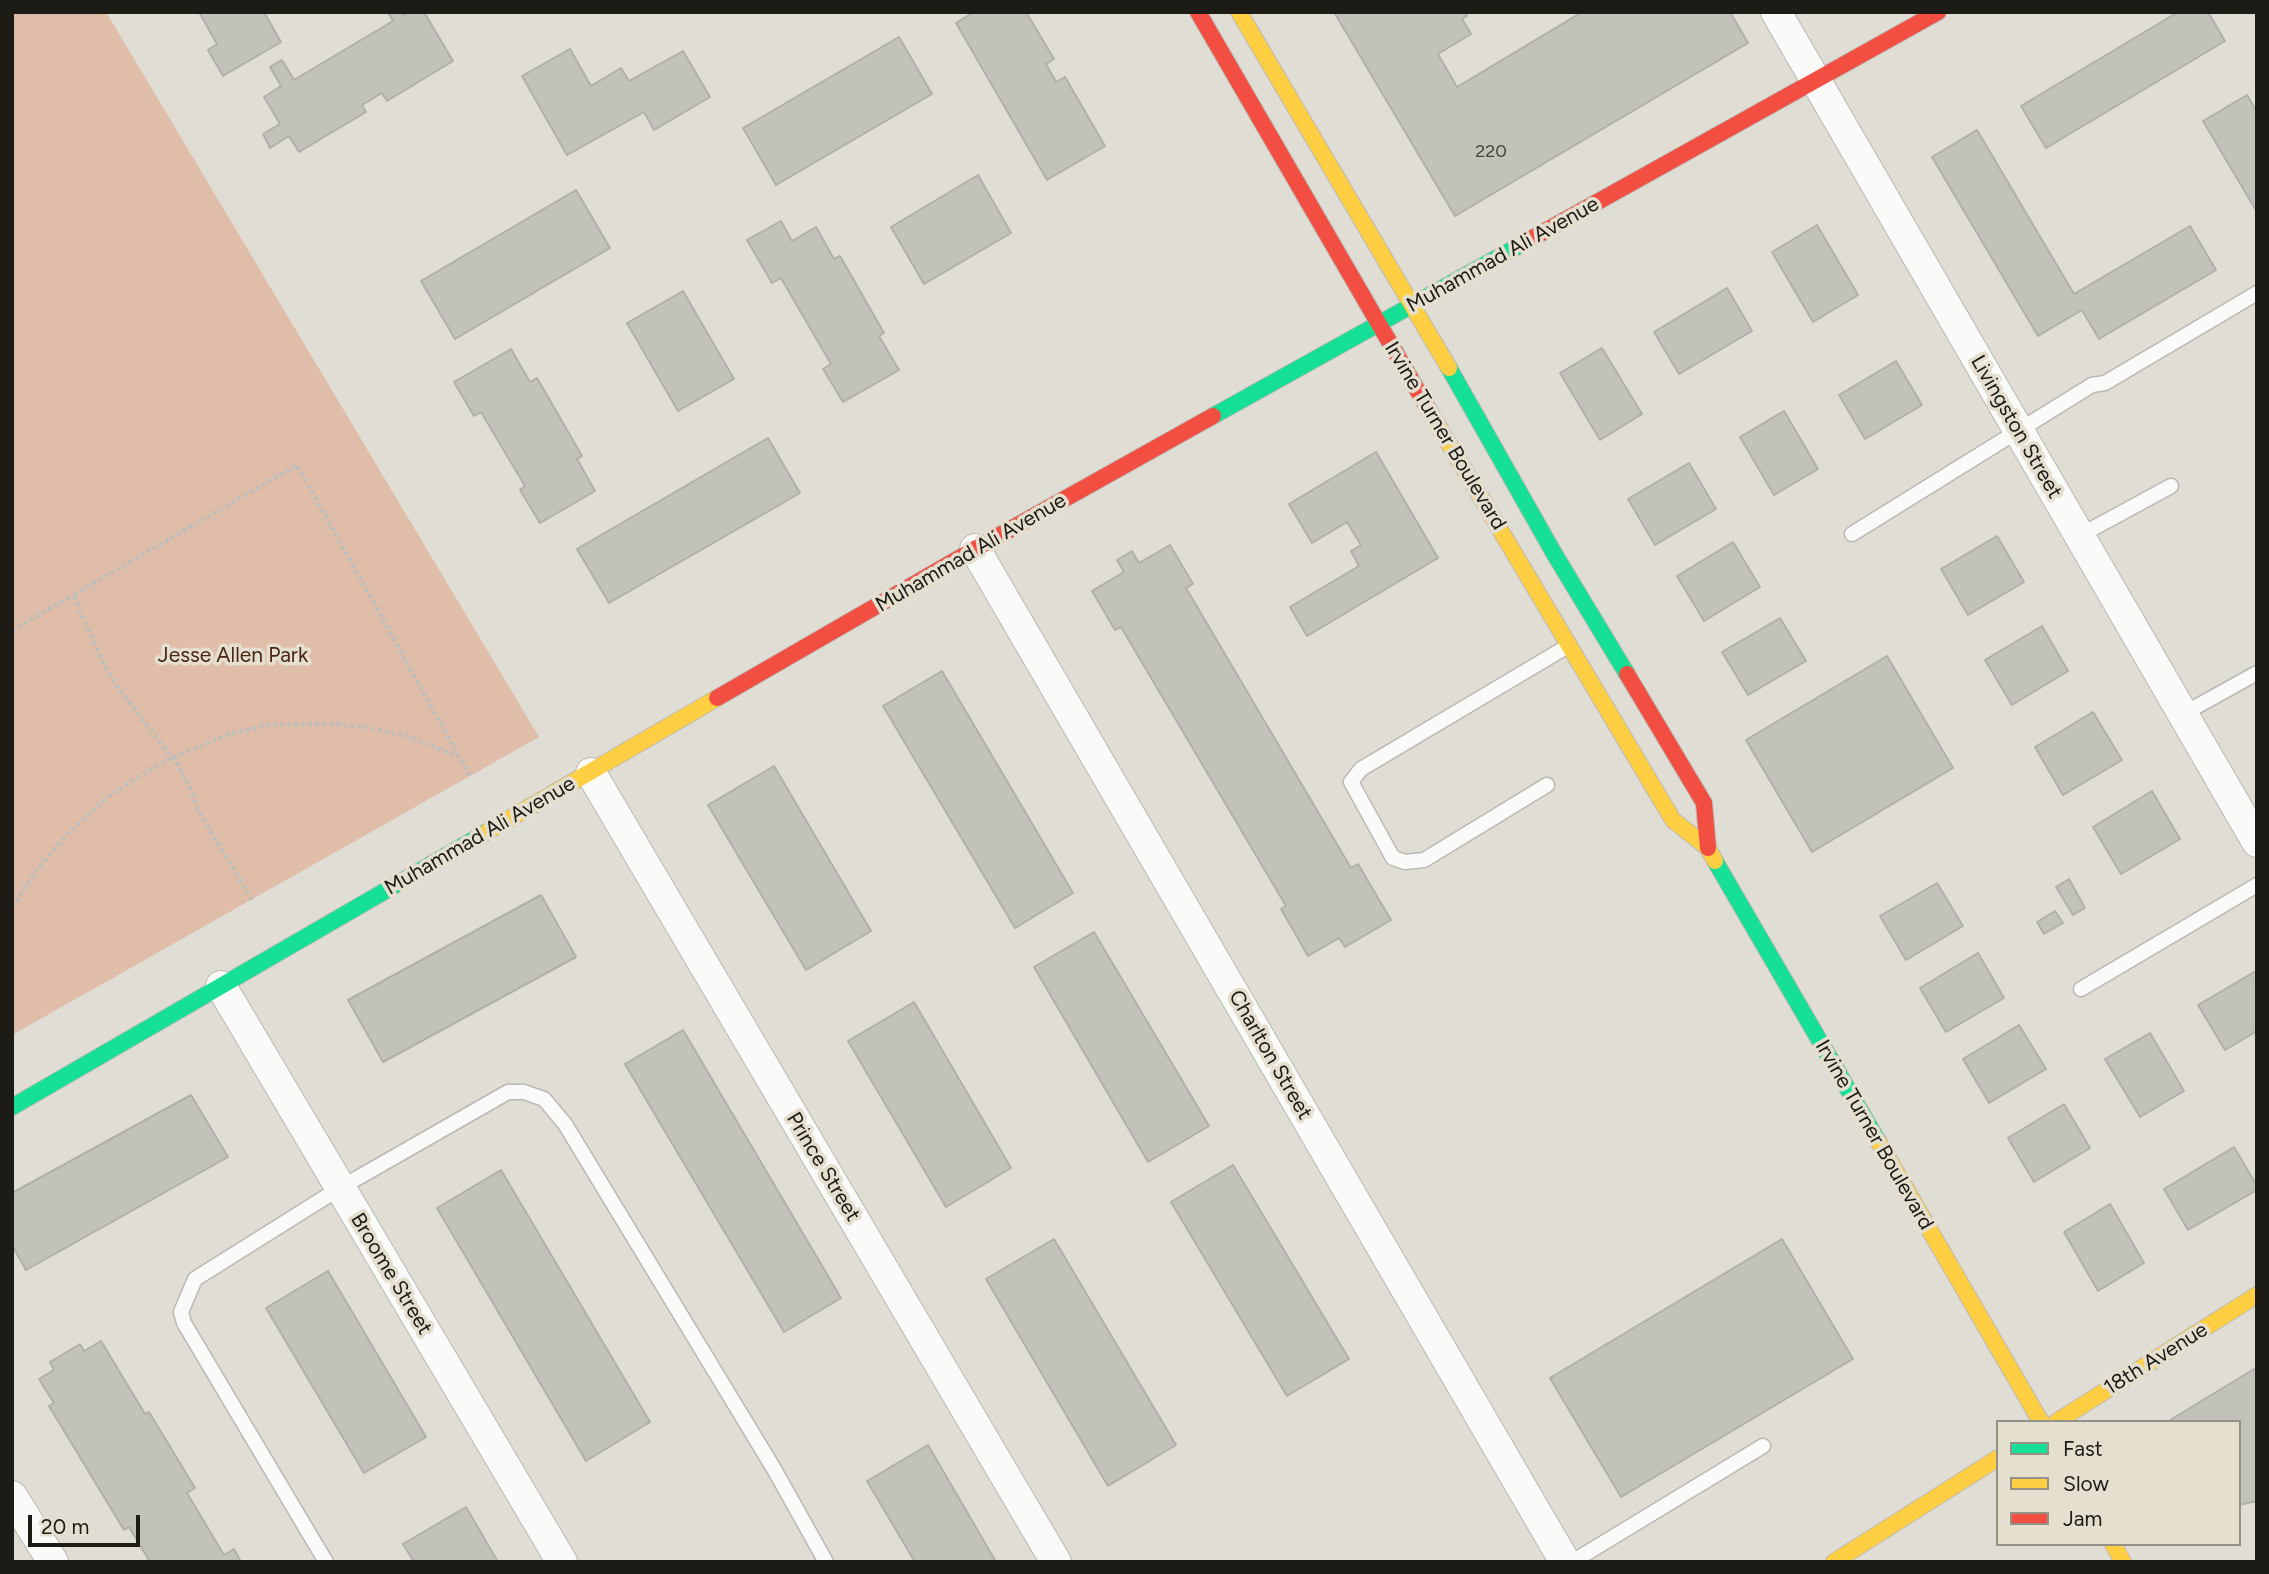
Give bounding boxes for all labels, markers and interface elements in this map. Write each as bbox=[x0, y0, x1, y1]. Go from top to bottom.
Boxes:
house number: 220 bbox=[1475, 141, 1507, 163]
street label: Muhammad Ali Avenue bbox=[1403, 192, 1603, 318]
street label: Irvine Turner Boulevard bbox=[1379, 337, 1511, 535]
street label: Livingston Street bbox=[1965, 351, 2067, 503]
street label: Muhammad Ali Avenue bbox=[871, 488, 1071, 618]
park label: Jesse Allen Park bbox=[158, 643, 308, 669]
street label: Muhammad Ali Avenue bbox=[380, 771, 580, 901]
street label: Charlton Street bbox=[1223, 986, 1317, 1124]
street label: Irvine Turner Boulevard bbox=[1809, 1036, 1939, 1234]
street label: Prince Street bbox=[781, 1108, 865, 1226]
street label: Broome Street bbox=[345, 1209, 437, 1339]
street label: 18th Avenue bbox=[2100, 1317, 2212, 1401]
legend bbox=[1996, 1420, 2241, 1546]
text: Fast bbox=[2063, 1436, 2103, 1461]
text: Slow bbox=[2063, 1471, 2109, 1496]
scale bar bbox=[32, 1500, 144, 1544]
text: Jam bbox=[2063, 1506, 2102, 1531]
text: 20 m bbox=[41, 1514, 89, 1539]

